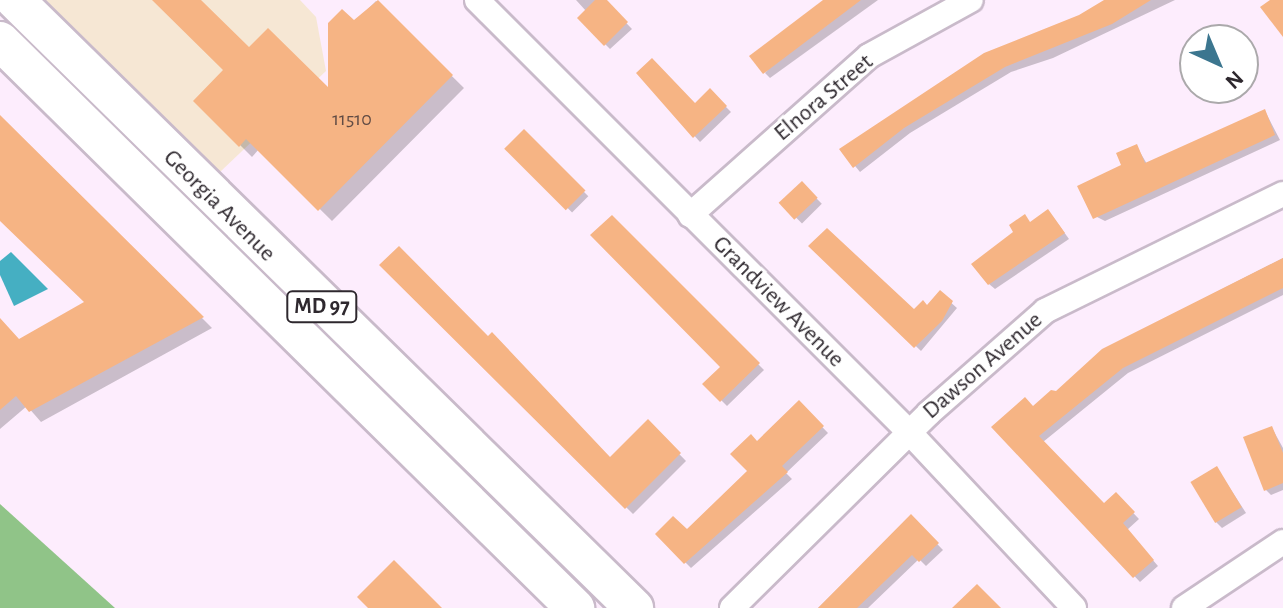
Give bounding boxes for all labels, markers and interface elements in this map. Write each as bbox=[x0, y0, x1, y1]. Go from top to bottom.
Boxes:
north arrow bbox=[1179, 24, 1259, 104]
street label: Elnora Street bbox=[769, 48, 879, 148]
text: N bbox=[1221, 67, 1247, 93]
house number: 11510 bbox=[332, 107, 372, 131]
street label: Georgia Avenue bbox=[157, 144, 281, 268]
street label: Grandview Avenue bbox=[706, 230, 850, 374]
road number: MD 97 bbox=[286, 289, 358, 325]
street label: Dawson Avenue bbox=[917, 306, 1049, 426]

